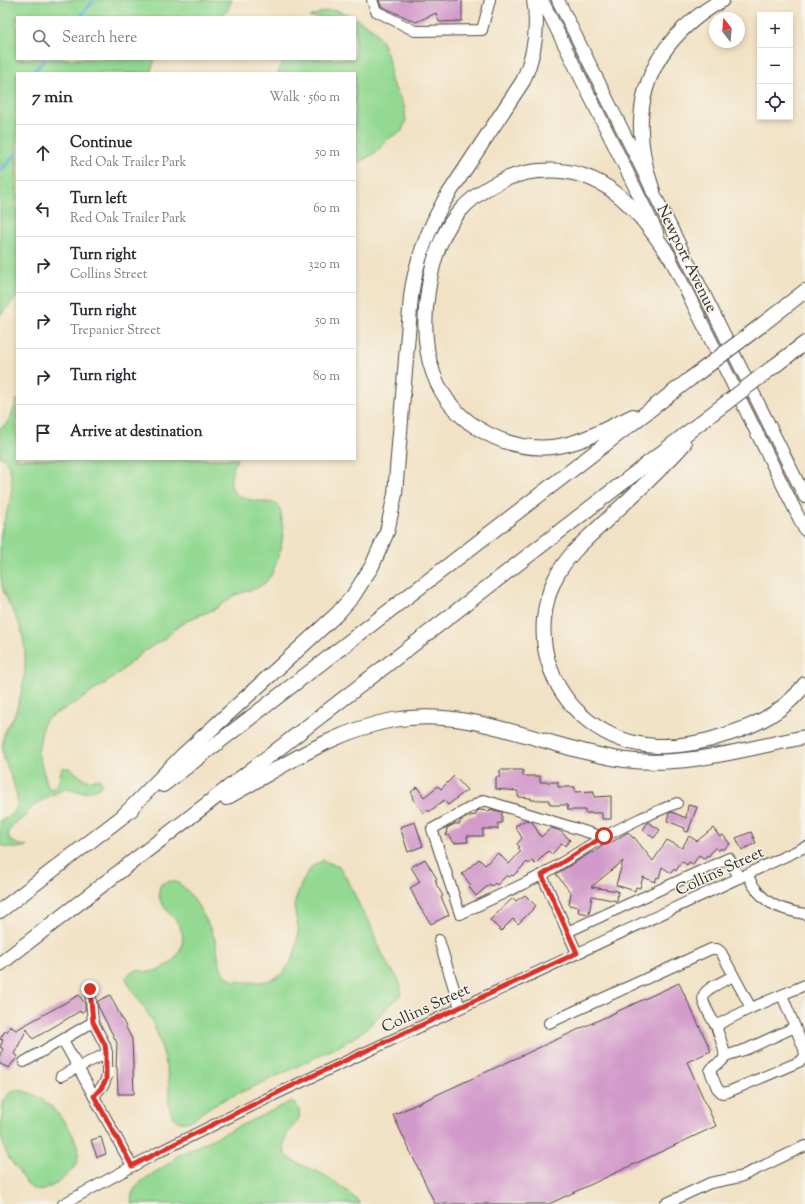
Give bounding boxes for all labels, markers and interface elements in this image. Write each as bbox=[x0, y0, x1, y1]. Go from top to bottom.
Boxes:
north arrow bbox=[709, 12, 745, 48]
map controls bbox=[757, 12, 793, 120]
button: + bbox=[757, 12, 793, 48]
search box bbox=[16, 16, 356, 60]
icon: search bbox=[30, 27, 52, 49]
text: Search here bbox=[62, 28, 137, 49]
button: − bbox=[757, 48, 793, 84]
button: locate bbox=[757, 84, 793, 120]
text: 7 min bbox=[32, 86, 73, 110]
text: Walk · 560 m bbox=[269, 89, 340, 107]
text: Continue bbox=[70, 133, 132, 154]
icon: ahead bbox=[32, 142, 54, 164]
text: 50 m bbox=[315, 144, 340, 162]
text: Red Oak Trailer Park bbox=[70, 154, 187, 172]
text: Turn left bbox=[70, 189, 127, 210]
icon: left bbox=[32, 198, 54, 220]
text: 60 m bbox=[313, 200, 340, 218]
street label: Newport Avenue bbox=[650, 201, 722, 317]
text: Red Oak Trailer Park bbox=[70, 210, 187, 228]
text: Turn right bbox=[70, 245, 136, 266]
icon: right bbox=[32, 254, 54, 276]
text: 320 m bbox=[308, 256, 340, 274]
text: Collins Street bbox=[70, 266, 147, 284]
text: Turn right bbox=[70, 301, 136, 322]
icon: right bbox=[32, 310, 54, 332]
text: 50 m bbox=[315, 312, 340, 330]
text: Trepanier Street bbox=[70, 322, 161, 340]
icon: right bbox=[32, 366, 54, 388]
text: Turn right bbox=[70, 366, 136, 387]
text: 80 m bbox=[313, 368, 340, 386]
icon: arrive bbox=[32, 422, 54, 444]
text: Arrive at destination bbox=[70, 422, 203, 443]
route start bbox=[595, 827, 613, 845]
street label: Collins Street bbox=[672, 842, 768, 903]
street label: Collins Street bbox=[378, 979, 474, 1040]
route end bbox=[81, 980, 99, 998]

